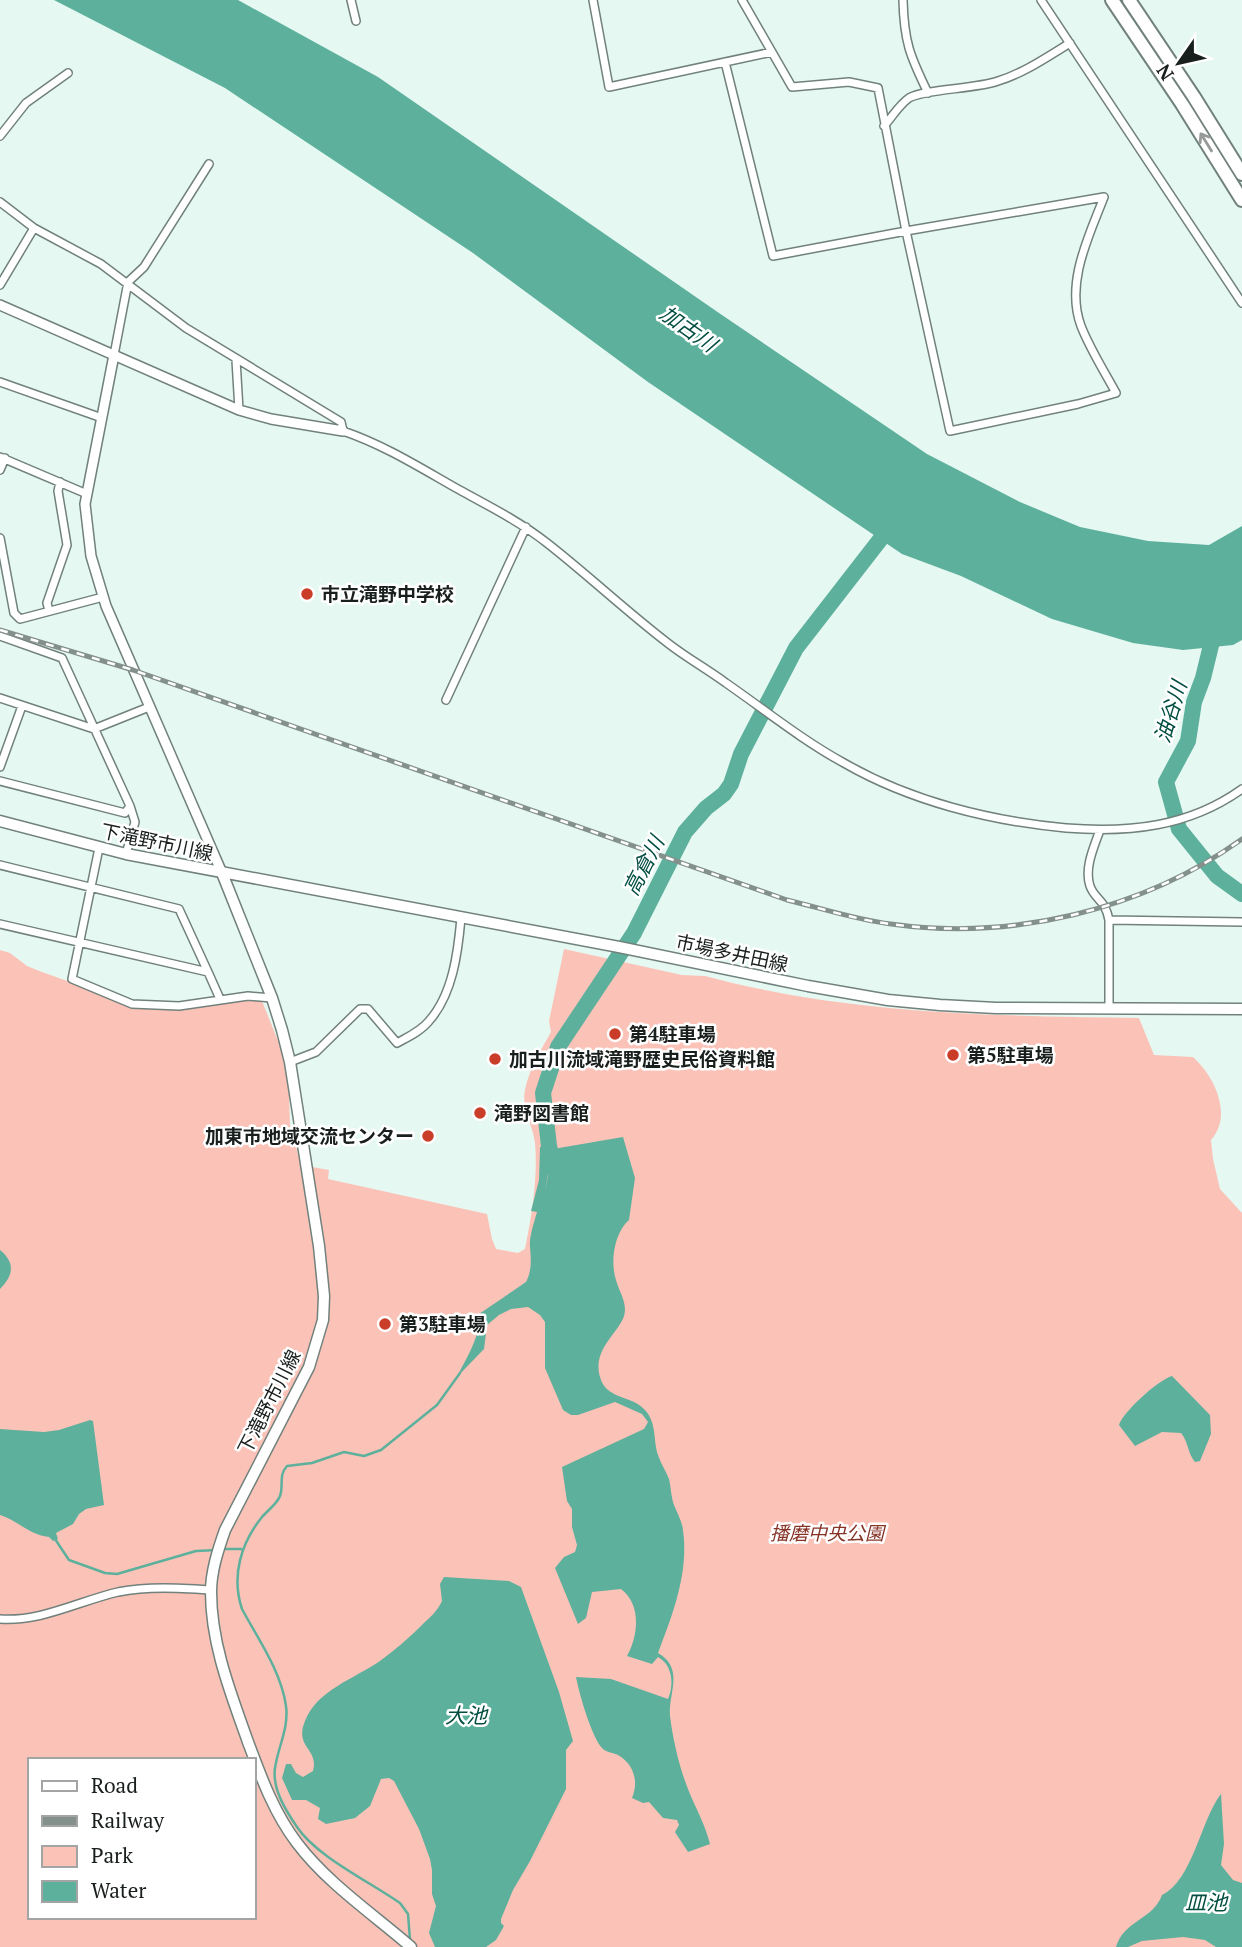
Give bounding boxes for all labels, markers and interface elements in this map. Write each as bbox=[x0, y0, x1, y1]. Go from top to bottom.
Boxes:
north arrow bbox=[1144, 28, 1214, 98]
text: N bbox=[1150, 59, 1179, 86]
one-way arrow bbox=[1198, 133, 1213, 152]
water label: 加古川 bbox=[655, 299, 724, 359]
place label: 市立滝野中学校 bbox=[321, 581, 454, 606]
marker: 市立滝野中学校 bbox=[299, 586, 315, 602]
water label: 油谷川 bbox=[1147, 676, 1193, 746]
street label: 下滝野市川線 bbox=[99, 817, 215, 866]
water label: 高倉川 bbox=[616, 829, 671, 900]
street label: 市場多井田線 bbox=[674, 928, 790, 977]
place label: 第4駐車場 bbox=[629, 1021, 716, 1046]
marker: 第4駐車場 bbox=[607, 1026, 623, 1042]
place label: 第5駐車場 bbox=[967, 1042, 1054, 1067]
place label: 加古川流域滝野歴史民俗資料館 bbox=[509, 1046, 775, 1071]
marker: 第5駐車場 bbox=[945, 1047, 961, 1063]
marker: 加古川流域滝野歴史民俗資料館 bbox=[487, 1051, 503, 1067]
place label: 滝野図書館 bbox=[494, 1100, 589, 1125]
marker: 滝野図書館 bbox=[472, 1105, 488, 1121]
place label: 加東市地域交流センター bbox=[205, 1123, 414, 1148]
marker: 加東市地域交流センター bbox=[420, 1128, 436, 1144]
place label: 第3駐車場 bbox=[399, 1311, 486, 1336]
marker: 第3駐車場 bbox=[377, 1316, 393, 1332]
street label: 下滝野市川線 bbox=[232, 1345, 306, 1458]
park label: 播磨中央公園 bbox=[770, 1520, 887, 1545]
water label: 大池 bbox=[445, 1701, 489, 1729]
legend bbox=[28, 1758, 256, 1919]
text: Road bbox=[91, 1771, 138, 1799]
text: Railway bbox=[91, 1806, 165, 1834]
text: Park bbox=[91, 1841, 133, 1869]
text: Water bbox=[91, 1876, 146, 1904]
water label: 皿池 bbox=[1185, 1888, 1229, 1916]

